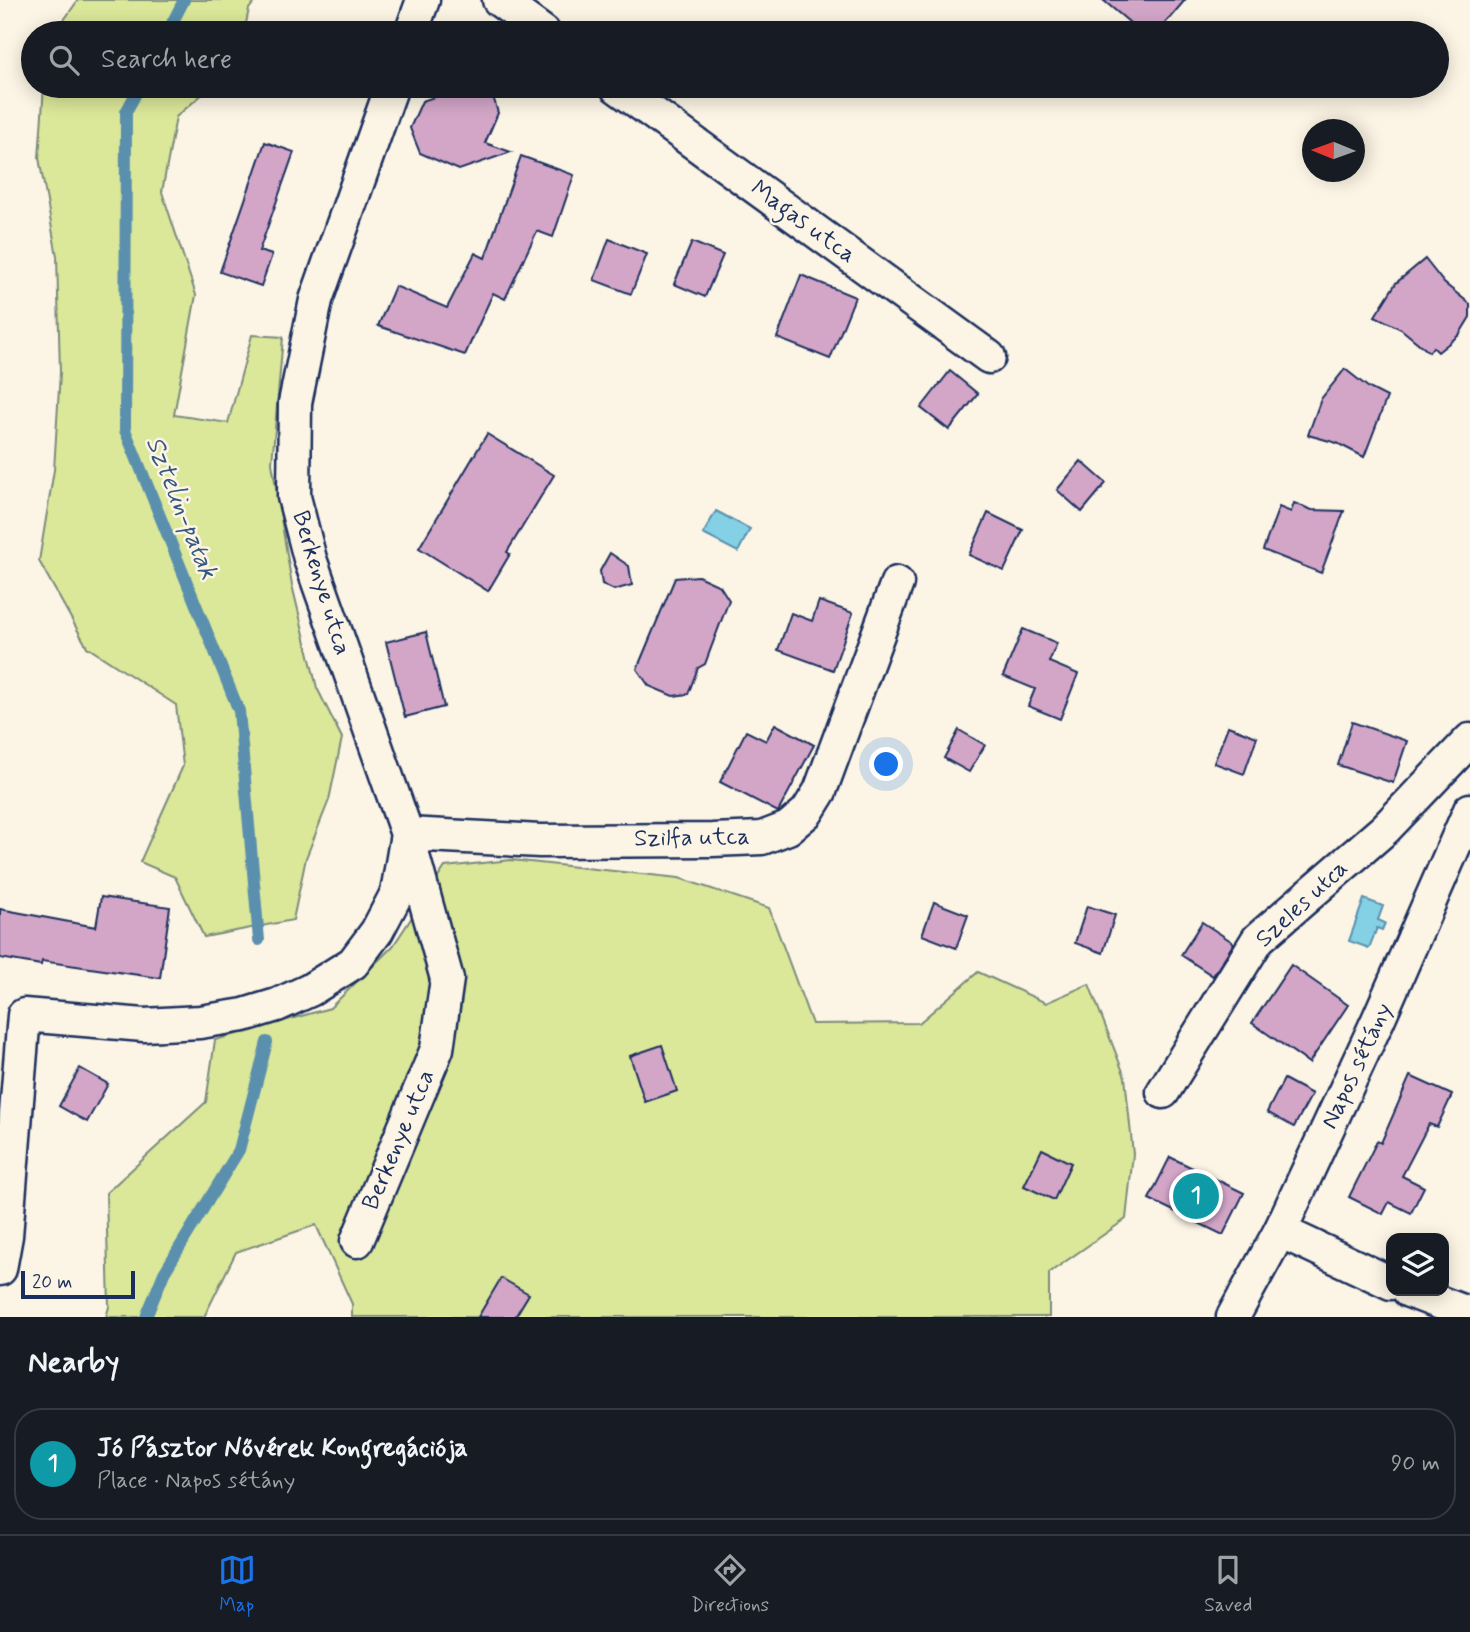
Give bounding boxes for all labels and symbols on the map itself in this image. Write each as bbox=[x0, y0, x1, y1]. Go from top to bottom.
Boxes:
north arrow bbox=[1302, 119, 1365, 182]
street label: Magas utca bbox=[742, 173, 862, 273]
water label: Sztelin-patak bbox=[137, 432, 225, 584]
street label: Berkenye utca bbox=[284, 507, 358, 659]
your location bbox=[869, 747, 903, 781]
street label: Szilfa utca bbox=[634, 821, 750, 855]
street label: Szeles utca bbox=[1249, 853, 1355, 955]
street label: Napos sétány bbox=[1314, 998, 1400, 1134]
street label: Berkenye utca bbox=[356, 1065, 442, 1215]
pin: 1 bbox=[1173, 1170, 1219, 1222]
scale bar bbox=[21, 1268, 135, 1300]

